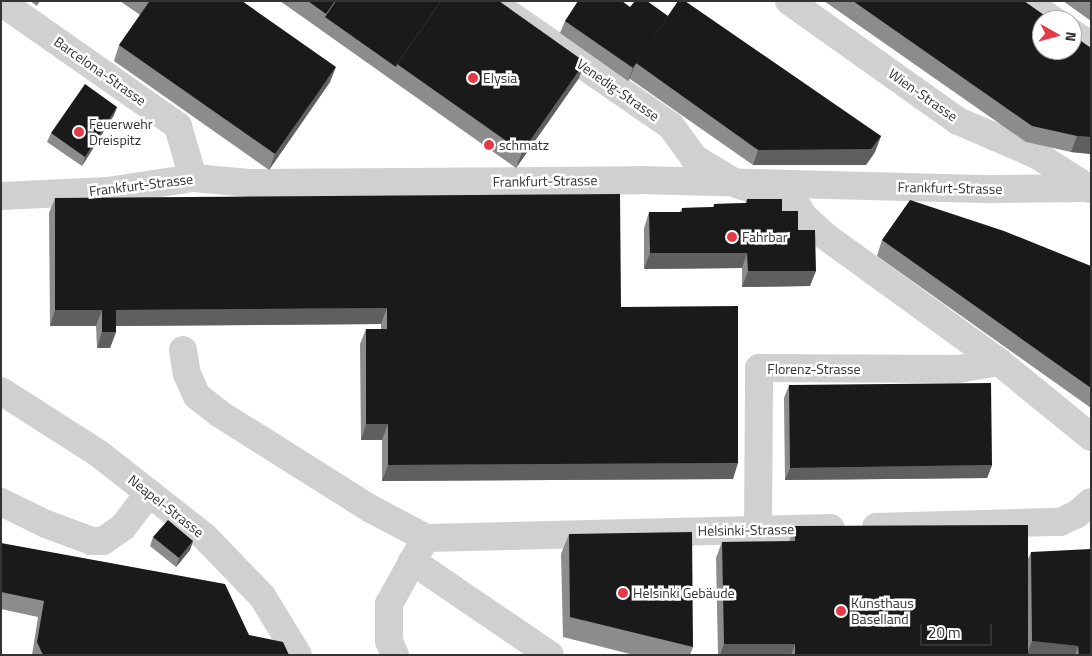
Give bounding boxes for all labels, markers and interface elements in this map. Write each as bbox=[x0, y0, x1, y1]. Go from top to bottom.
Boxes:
north arrow bbox=[1032, 10, 1082, 60]
text: N bbox=[1060, 31, 1082, 43]
street label: Barcelona-Strasse bbox=[51, 33, 149, 109]
street label: Venedig-Strasse bbox=[573, 55, 663, 125]
street label: Wien-Strasse bbox=[885, 65, 961, 125]
place label: Elysia bbox=[483, 70, 517, 86]
marker: Elysia bbox=[467, 72, 479, 84]
place label: Feuerwehr Dreispitz bbox=[89, 116, 153, 148]
marker: Feuerwehr Dreispitz bbox=[73, 126, 85, 138]
place label: schmatz bbox=[499, 137, 549, 153]
marker: schmatz bbox=[483, 139, 495, 151]
street label: Frankfurt-Strasse bbox=[88, 170, 194, 200]
street label: Frankfurt-Strasse bbox=[492, 172, 598, 190]
street label: Frankfurt-Strasse bbox=[897, 179, 1003, 197]
place label: Fahrbar bbox=[742, 229, 787, 245]
marker: Fahrbar bbox=[726, 231, 738, 243]
street label: Florenz-Strasse bbox=[767, 361, 861, 377]
street label: Neapel-Strasse bbox=[125, 471, 207, 541]
street label: Helsinki-Strasse bbox=[698, 521, 794, 539]
place label: Helsinki Gebäude bbox=[633, 585, 735, 601]
marker: Helsinki Gebäude bbox=[617, 587, 629, 599]
place label: Kunsthaus Baselland bbox=[851, 595, 914, 628]
marker: Kunsthaus Baselland bbox=[835, 605, 847, 617]
scale bar bbox=[922, 614, 994, 646]
text: 20 m bbox=[928, 621, 961, 644]

